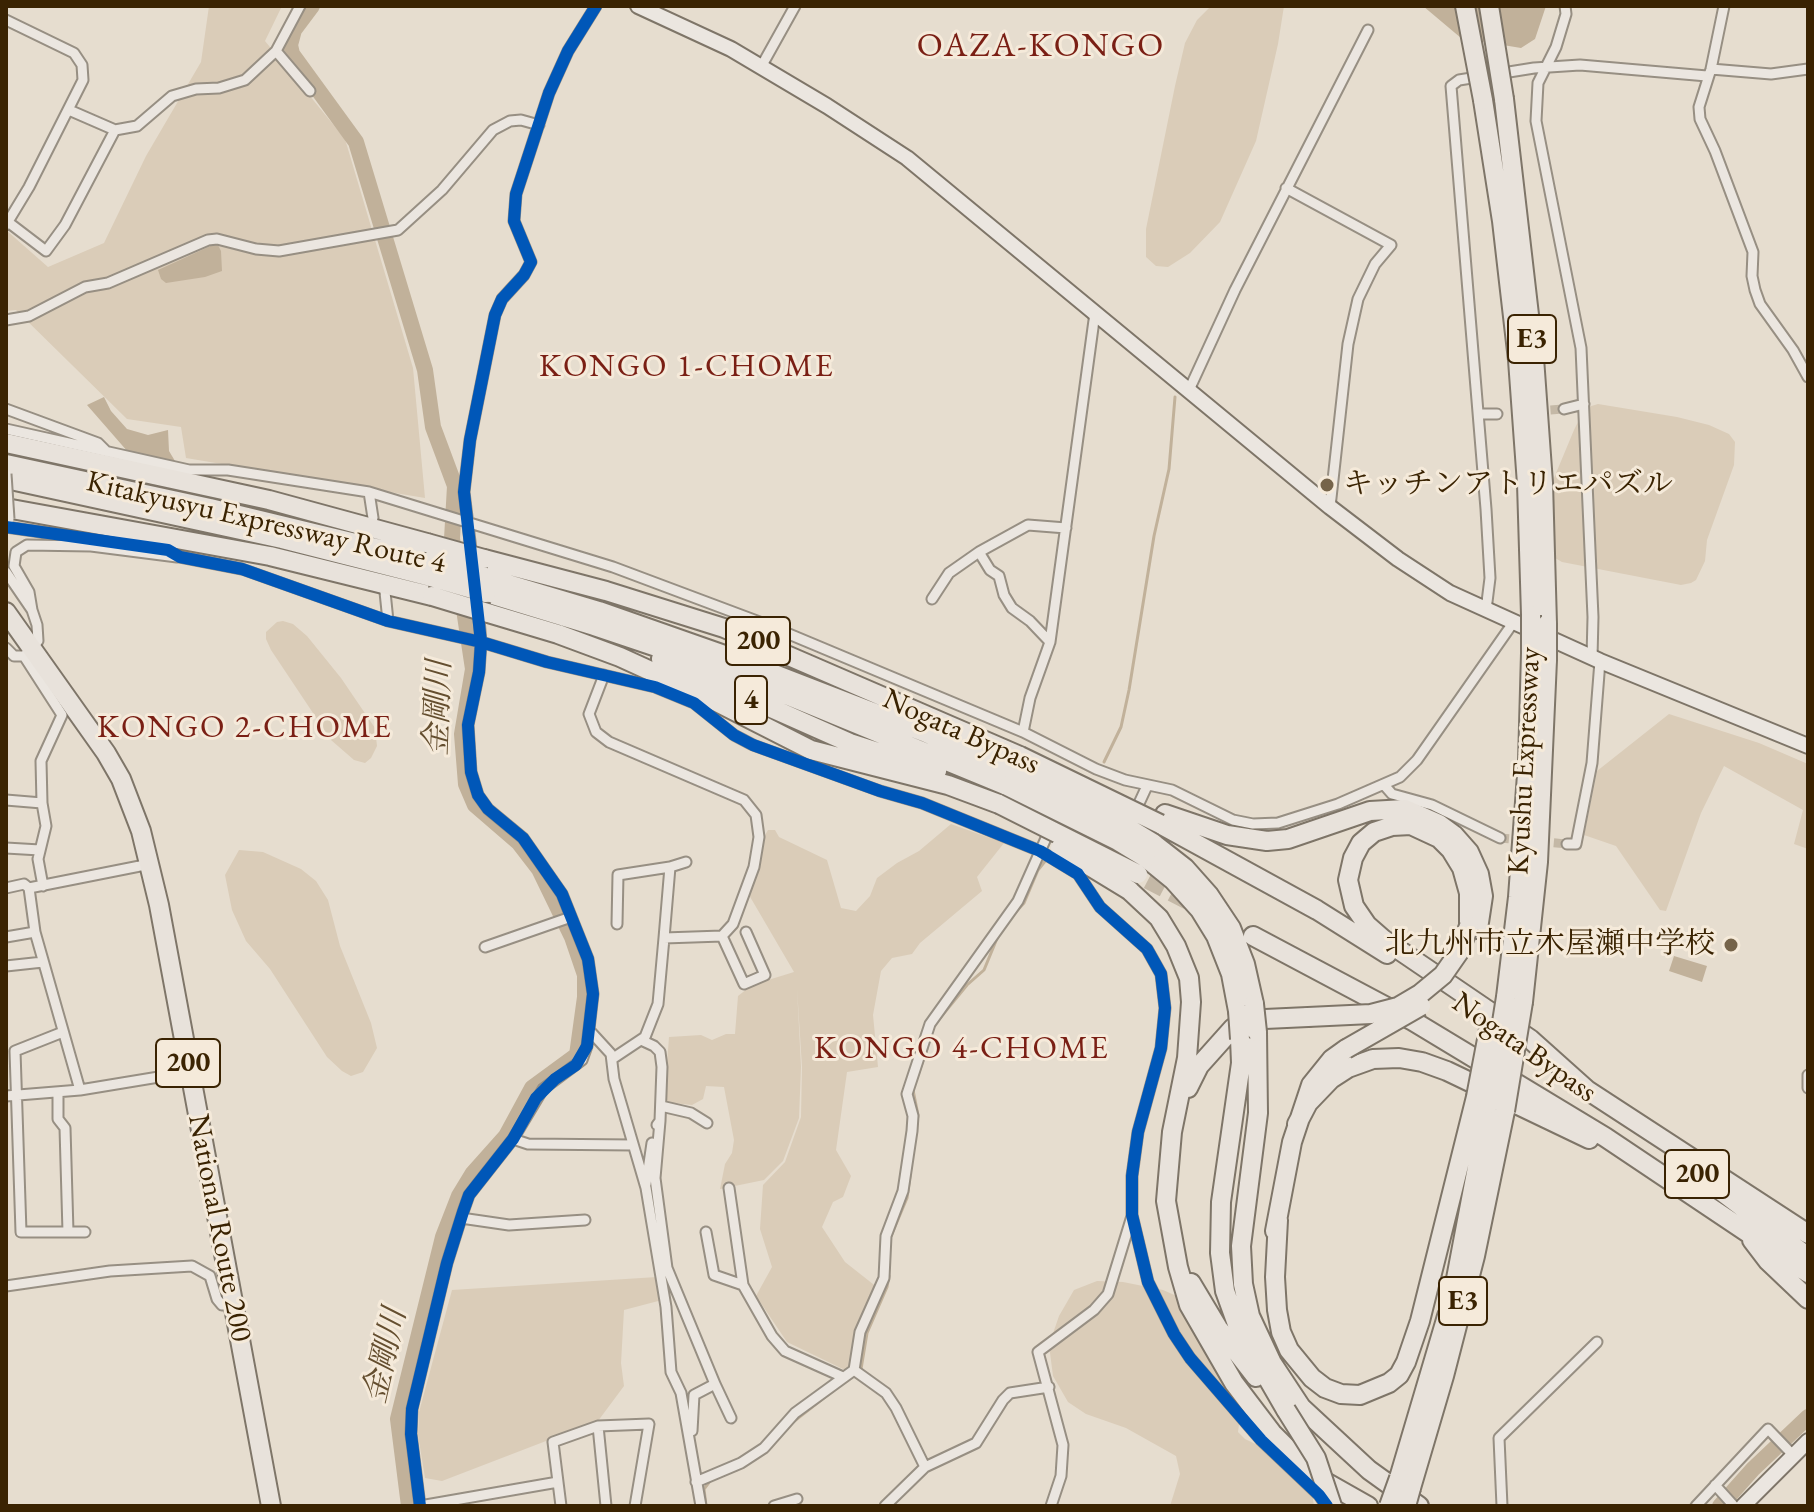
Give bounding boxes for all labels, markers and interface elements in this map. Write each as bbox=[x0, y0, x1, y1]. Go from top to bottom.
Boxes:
district label: OAZA-KONGO bbox=[917, 27, 1165, 67]
road number: E3 bbox=[1508, 315, 1556, 363]
district label: KONGO 1-CHOME bbox=[539, 348, 835, 386]
street label: Kitakyusyu Expressway Route 4 bbox=[83, 464, 449, 582]
place label: キッチンアトリエパズル bbox=[1343, 467, 1673, 503]
marker: キッチンアトリエパズル bbox=[1318, 476, 1336, 494]
road number: 200 bbox=[726, 617, 790, 665]
street label: Kyushu Expressway bbox=[1501, 646, 1549, 876]
water label: 金剛川 bbox=[418, 659, 460, 757]
road number: 4 bbox=[735, 676, 767, 724]
street label: Nogata Bypass bbox=[877, 681, 1045, 783]
district label: KONGO 2-CHOME bbox=[97, 709, 393, 747]
place label: 北九州市立木屋瀬中学校 bbox=[1385, 927, 1715, 963]
marker: 北九州市立木屋瀬中学校 bbox=[1722, 936, 1740, 954]
street label: Nogata Bypass bbox=[1445, 985, 1603, 1111]
district label: KONGO 4-CHOME bbox=[814, 1030, 1110, 1068]
road number: 200 bbox=[156, 1039, 220, 1087]
street label: National Route 200 bbox=[179, 1111, 259, 1345]
road number: 200 bbox=[1665, 1150, 1729, 1198]
road number: E3 bbox=[1439, 1277, 1487, 1325]
water label: 金剛川 bbox=[356, 1305, 416, 1407]

